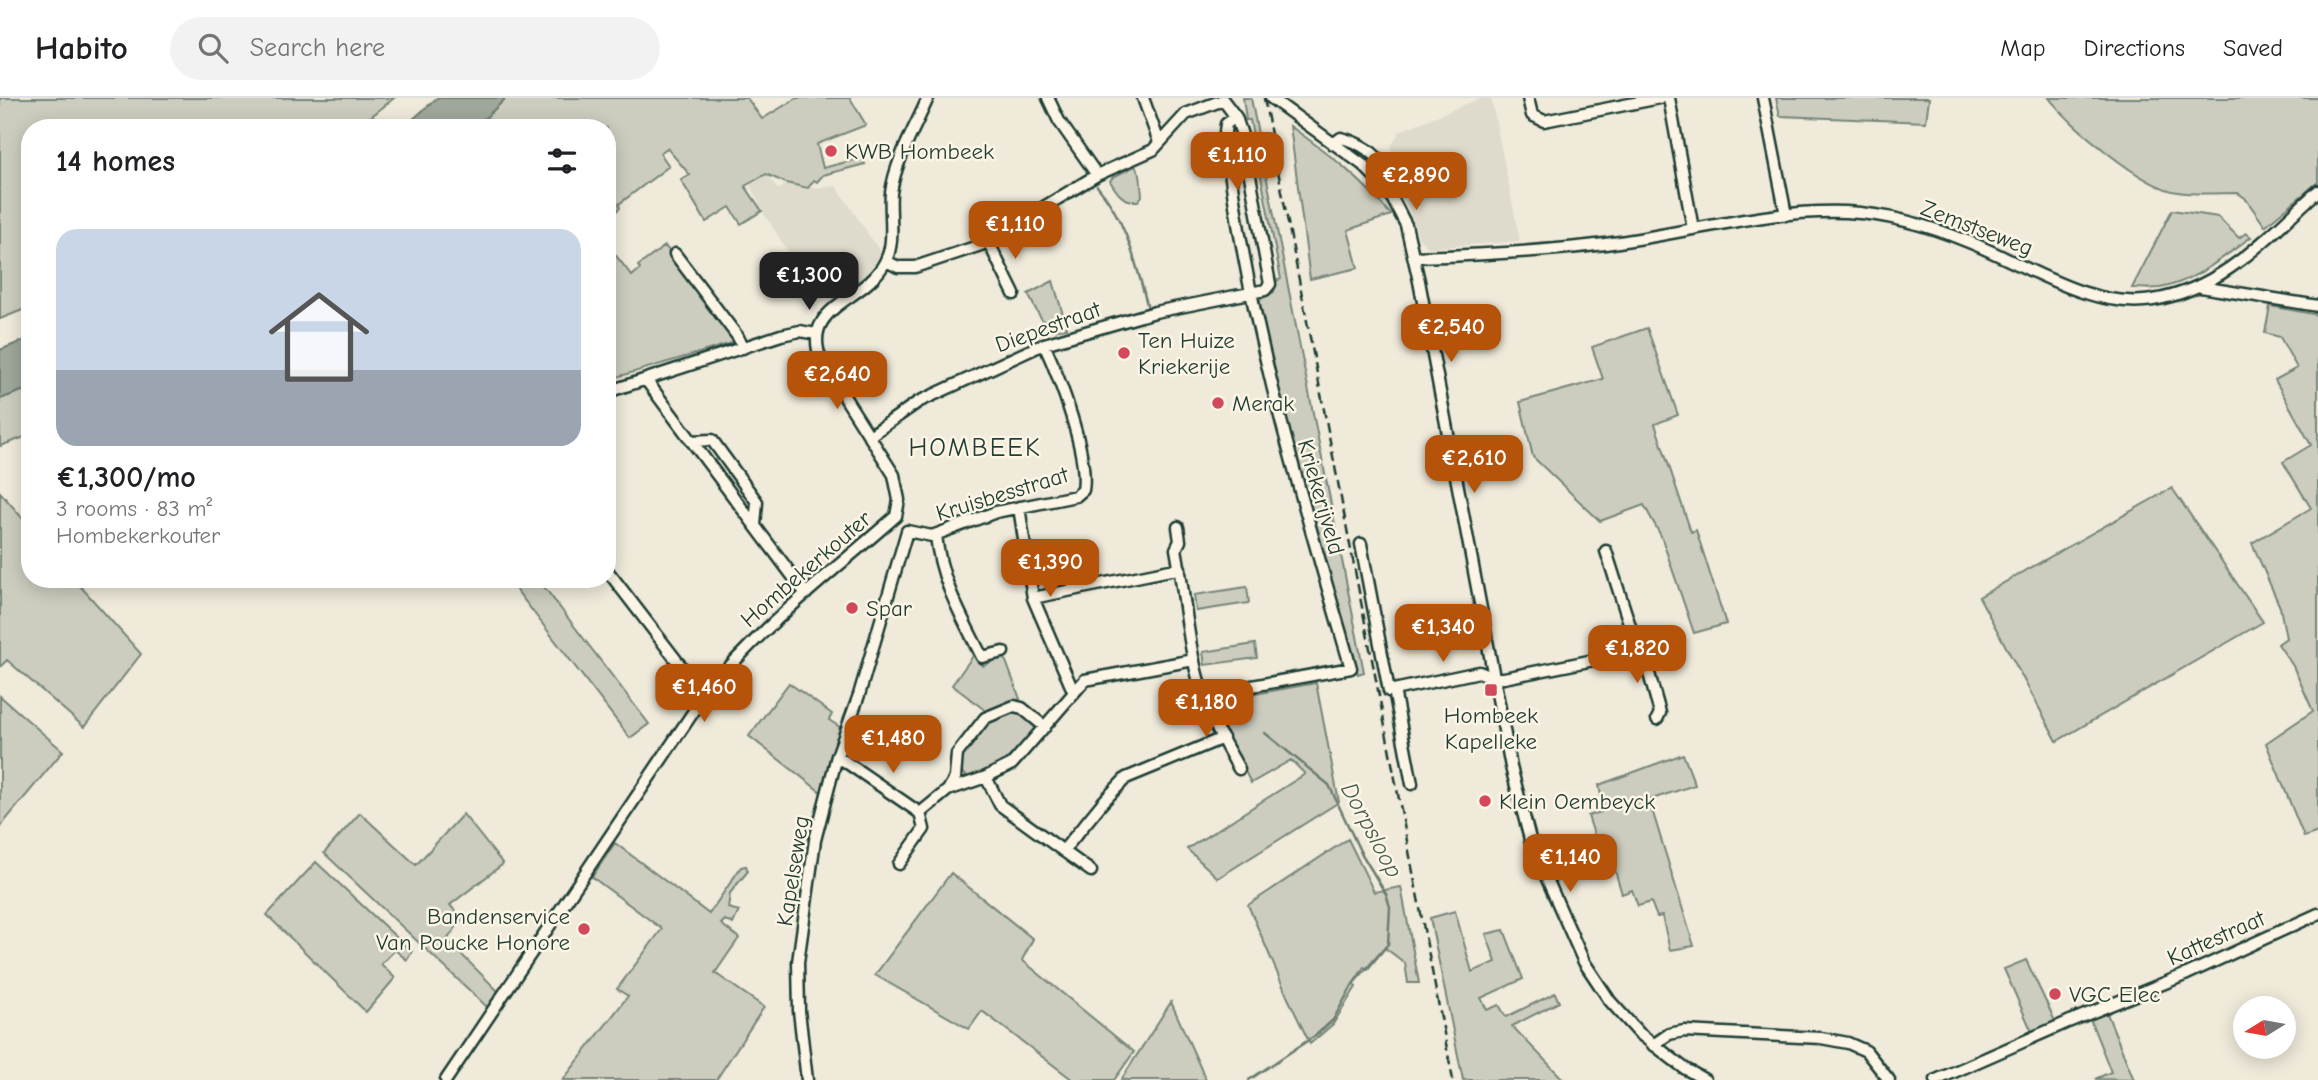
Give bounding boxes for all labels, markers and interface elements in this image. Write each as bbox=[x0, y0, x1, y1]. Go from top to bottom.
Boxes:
search box bbox=[170, 17, 660, 80]
text: Habito bbox=[35, 29, 128, 67]
icon: search bbox=[194, 29, 232, 67]
text: Search here bbox=[250, 33, 385, 63]
text: Map bbox=[2000, 34, 2046, 62]
text: Directions bbox=[2084, 34, 2185, 62]
text: Saved bbox=[2223, 34, 2283, 62]
pin: €1,110 bbox=[1180, 132, 1294, 192]
place label: KWB Hombeek bbox=[845, 138, 994, 165]
text: €1,110 bbox=[1207, 141, 1267, 168]
icon: filters bbox=[543, 142, 581, 180]
marker: KWB Hombeek bbox=[823, 143, 839, 159]
text: 14 homes bbox=[56, 144, 175, 179]
pin: €2,890 bbox=[1359, 152, 1473, 212]
text: €2,890 bbox=[1382, 161, 1450, 188]
street label: Zemstseweg bbox=[1917, 194, 2037, 262]
pin: €1,110 bbox=[958, 202, 1072, 261]
text: €1,110 bbox=[985, 210, 1045, 237]
pin: €1,300 bbox=[752, 252, 866, 312]
text: €1,300 bbox=[776, 261, 842, 288]
icon: home bbox=[256, 274, 382, 400]
street label: Diepestraat bbox=[992, 295, 1106, 359]
pin: €2,540 bbox=[1394, 304, 1508, 364]
text: €2,540 bbox=[1417, 313, 1485, 340]
place label: Ten Huize Kriekerije bbox=[1138, 327, 1235, 380]
marker: Ten Huize Kriekerije bbox=[1116, 345, 1132, 361]
pin: €2,640 bbox=[780, 352, 894, 411]
text: €2,640 bbox=[803, 360, 871, 387]
place label: Merak bbox=[1232, 390, 1295, 417]
marker: Merak bbox=[1210, 395, 1226, 411]
district label: HOMBEEK bbox=[908, 433, 1042, 463]
street label: Kriekerijveld bbox=[1292, 436, 1350, 558]
pin: €2,610 bbox=[1417, 436, 1531, 495]
text: €2,610 bbox=[1441, 444, 1507, 471]
text: €1,300/mo bbox=[56, 460, 196, 495]
street label: Kruisbesstraat bbox=[932, 461, 1073, 527]
text: 3 rooms · 83 m² bbox=[56, 495, 212, 522]
street label: Hombekerkouter bbox=[735, 504, 877, 633]
text: Hombekerkouter bbox=[56, 522, 220, 549]
pin: €1,390 bbox=[993, 540, 1107, 599]
text: €1,390 bbox=[1017, 548, 1083, 575]
place label: Spar bbox=[866, 595, 913, 622]
marker: Spar bbox=[844, 600, 860, 616]
pin: €1,340 bbox=[1386, 604, 1500, 664]
text: €1,340 bbox=[1411, 613, 1475, 640]
pin: €1,820 bbox=[1580, 626, 1694, 685]
text: €1,820 bbox=[1604, 634, 1670, 661]
pin: €1,460 bbox=[647, 664, 761, 724]
text: €1,460 bbox=[671, 673, 737, 700]
pin: €1,180 bbox=[1149, 680, 1263, 739]
marker: Hombeek Kapelleke bbox=[1483, 682, 1499, 698]
text: €1,180 bbox=[1174, 688, 1238, 715]
place label: Hombeek Kapelleke bbox=[1444, 702, 1538, 755]
pin: €1,480 bbox=[836, 716, 950, 775]
text: €1,480 bbox=[861, 724, 926, 751]
water label: Dorpsloop bbox=[1335, 778, 1409, 882]
place label: Klein Oembeyck bbox=[1499, 788, 1655, 815]
marker: Klein Oembeyck bbox=[1477, 793, 1493, 809]
street label: Kapelseweg bbox=[771, 814, 815, 928]
pin: €1,140 bbox=[1513, 834, 1627, 894]
text: €1,140 bbox=[1539, 843, 1601, 870]
place label: Bandenservice Van Poucke Honore bbox=[376, 903, 570, 956]
street label: Kattestraat bbox=[2163, 904, 2270, 971]
marker: Bandenservice Van Poucke Honore bbox=[576, 921, 592, 937]
place label: VGC Elec bbox=[2069, 981, 2160, 1008]
marker: VGC Elec bbox=[2047, 986, 2063, 1002]
north arrow bbox=[2233, 996, 2296, 1059]
map controls bbox=[2233, 996, 2296, 1059]

